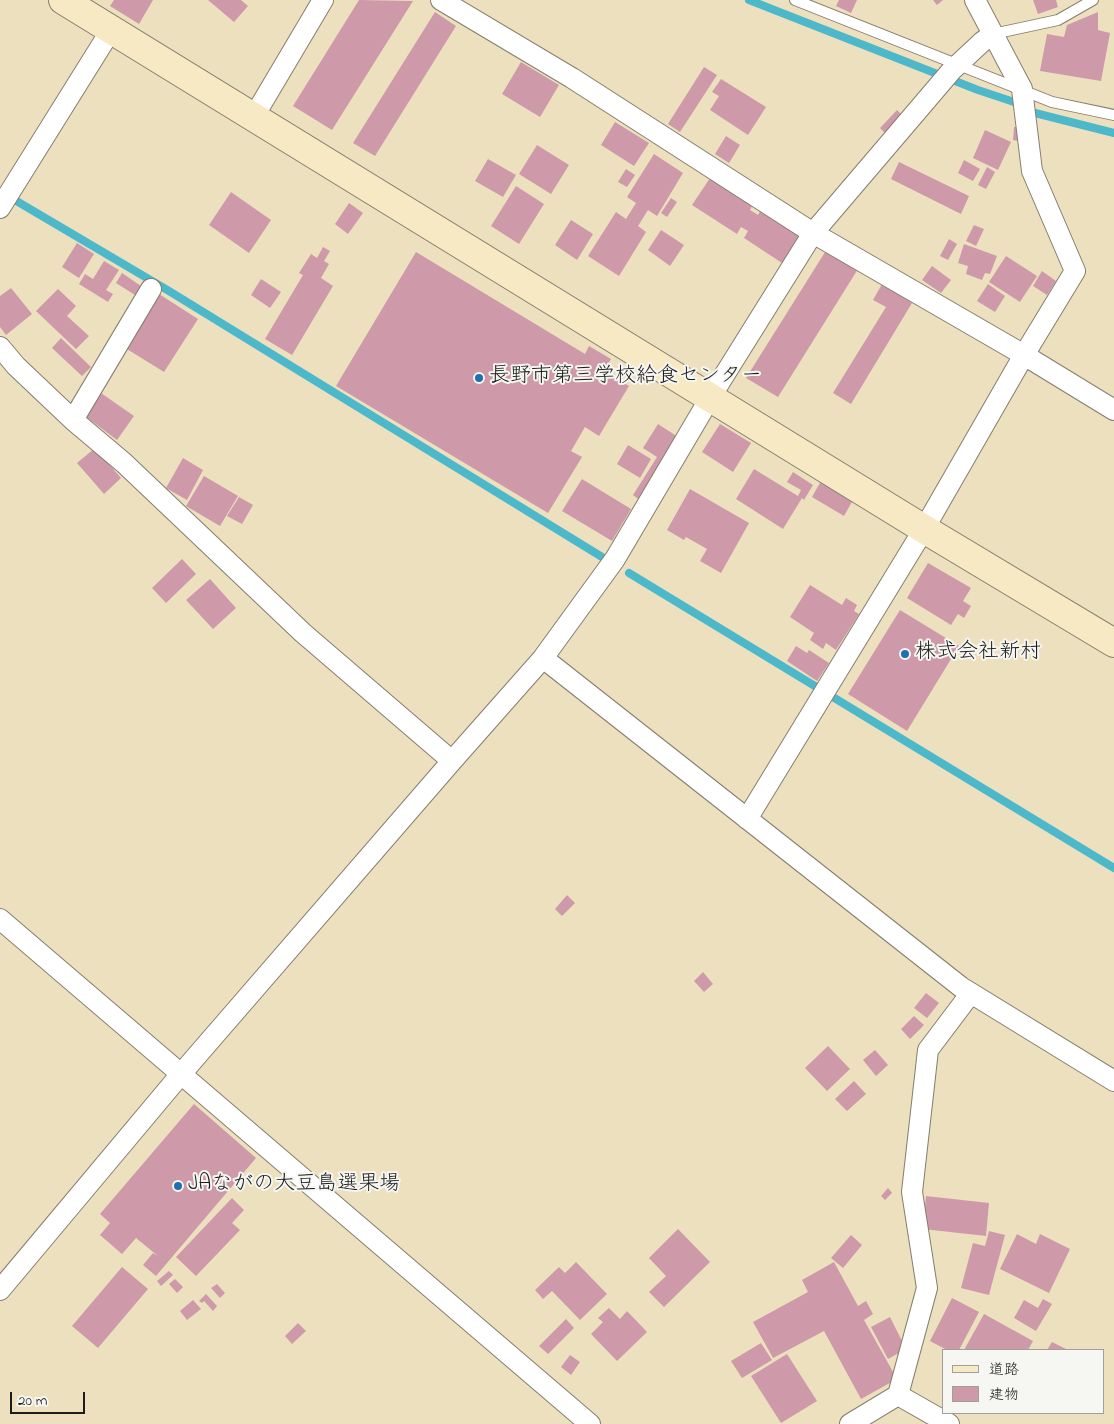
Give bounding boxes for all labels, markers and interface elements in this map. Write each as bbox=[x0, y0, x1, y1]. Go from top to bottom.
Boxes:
place label: 長野市第三学校給食センター bbox=[489, 365, 762, 391]
marker: 長野市第三学校給食センター bbox=[473, 372, 485, 384]
place label: 株式会社新村 bbox=[915, 641, 1041, 667]
marker: 株式会社新村 bbox=[899, 648, 911, 660]
place label: JAながの大豆島選果場 bbox=[188, 1173, 400, 1199]
marker: JAながの大豆島選果場 bbox=[172, 1180, 184, 1192]
legend bbox=[942, 1349, 1104, 1414]
text: 道路 bbox=[989, 1359, 1019, 1381]
scale bar bbox=[12, 1382, 88, 1414]
text: 建物 bbox=[989, 1384, 1019, 1406]
text: 20 m bbox=[18, 1390, 47, 1412]

